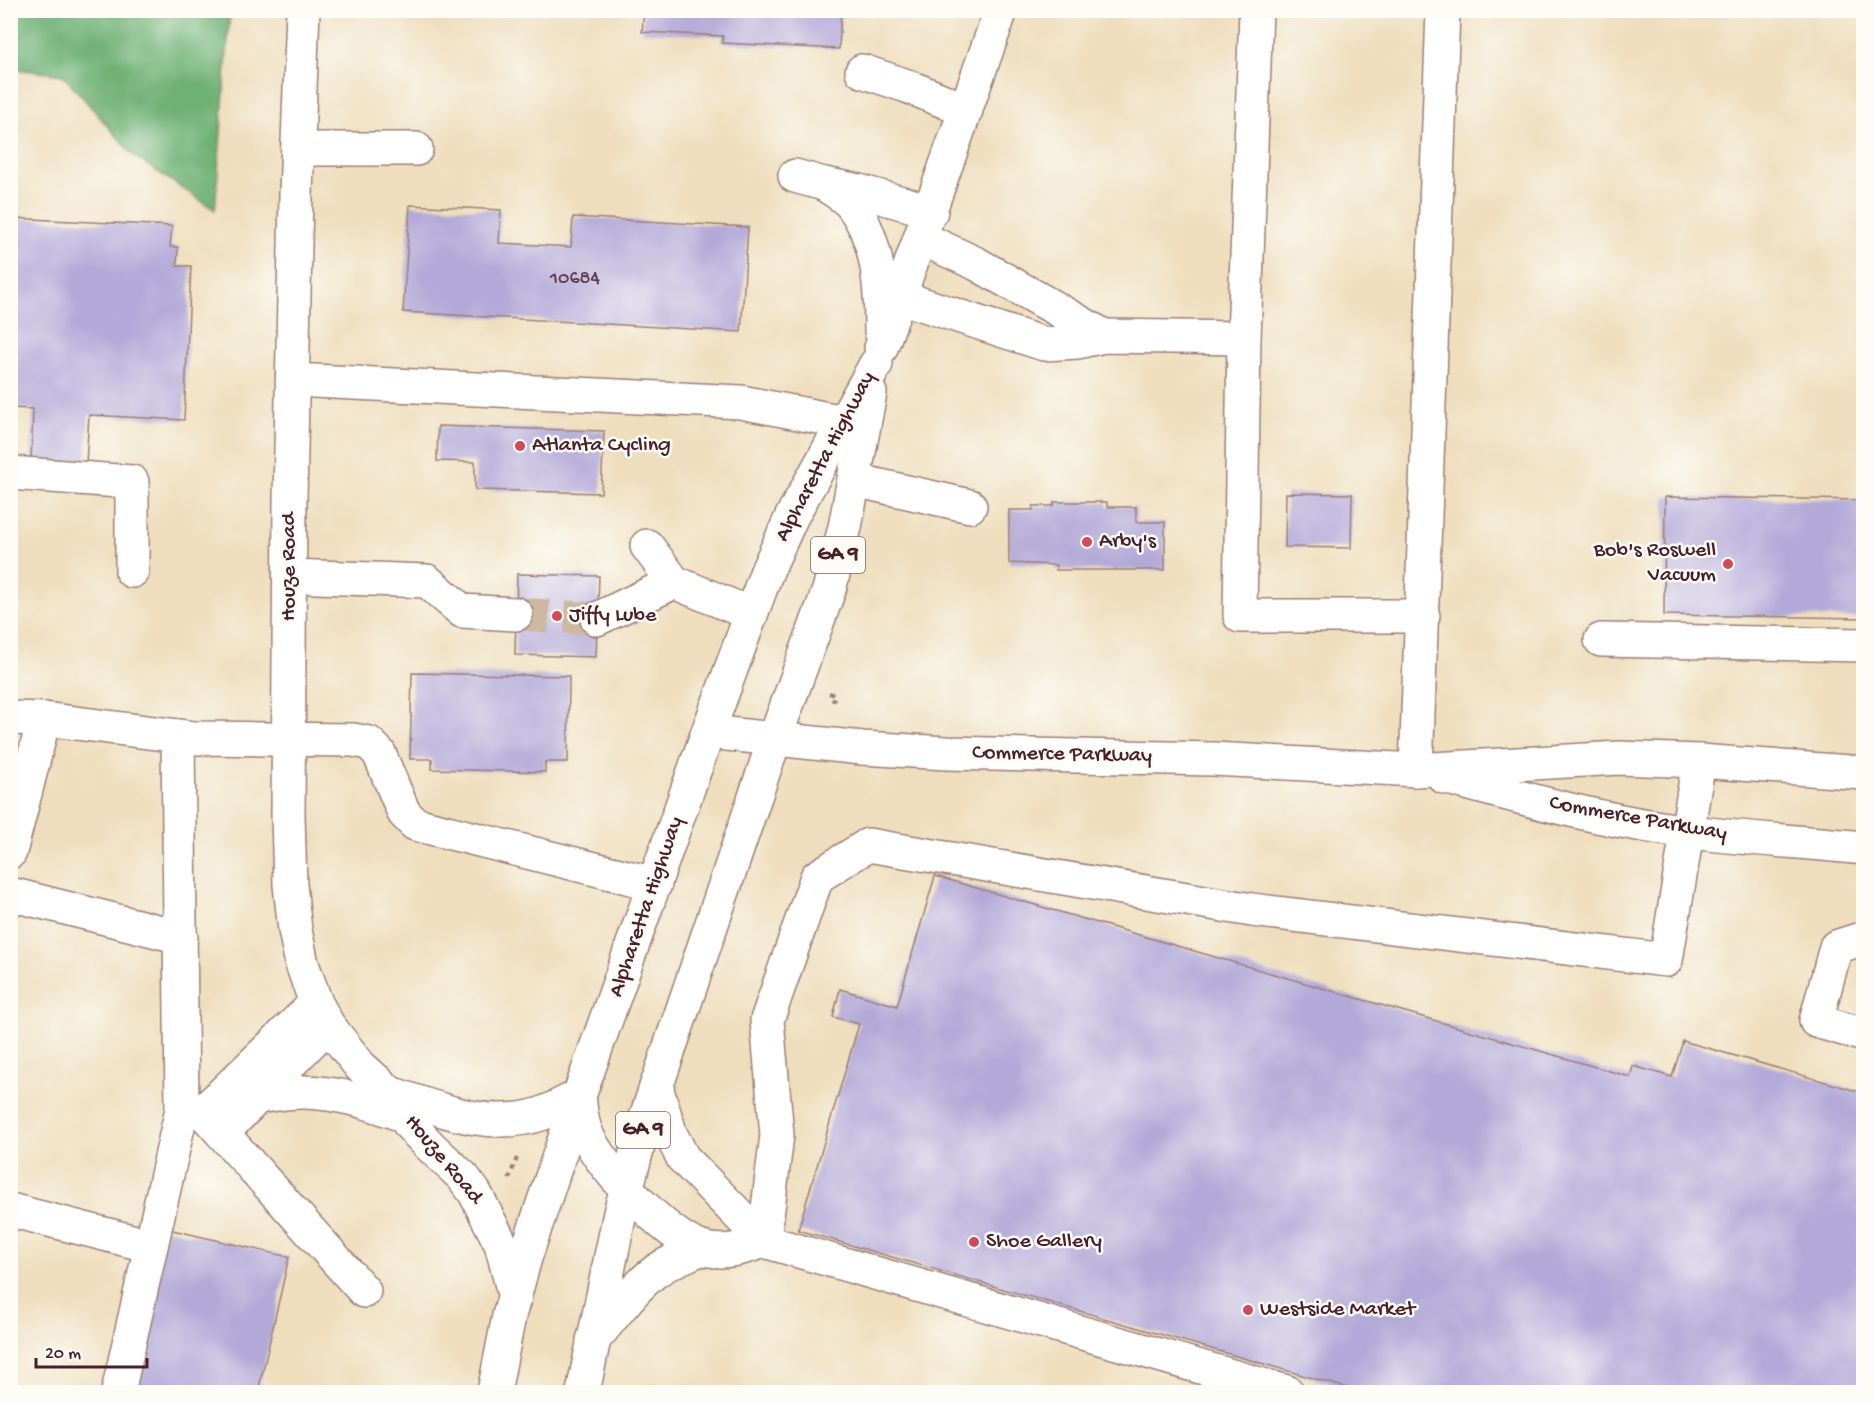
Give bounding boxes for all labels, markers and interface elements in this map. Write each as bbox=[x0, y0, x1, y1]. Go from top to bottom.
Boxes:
house number: 10684 bbox=[549, 268, 601, 291]
street label: Alpharetta Highway bbox=[770, 367, 882, 547]
place label: Atlanta Cycling bbox=[532, 433, 671, 459]
marker: Atlanta Cycling bbox=[513, 439, 527, 453]
street label: Houze Road bbox=[277, 511, 303, 621]
place label: Arby's bbox=[1099, 529, 1157, 555]
marker: Arby's bbox=[1080, 535, 1094, 549]
road number: GA 9 bbox=[811, 537, 865, 573]
place label: Bob's Roswell Vacuum bbox=[1593, 538, 1716, 589]
marker: Bob's Roswell Vacuum bbox=[1721, 557, 1735, 571]
place label: Jiffy Lube bbox=[569, 603, 657, 629]
marker: Jiffy Lube bbox=[550, 609, 564, 623]
street label: Commerce Parkway bbox=[972, 740, 1152, 770]
street label: Commerce Parkway bbox=[1547, 791, 1729, 847]
street label: Alpharetta Highway bbox=[604, 813, 690, 1001]
street label: Houze Road bbox=[398, 1110, 489, 1212]
road number: GA 9 bbox=[616, 1112, 670, 1148]
place label: Shoe Gallery bbox=[986, 1229, 1102, 1255]
marker: Shoe Gallery bbox=[967, 1235, 981, 1249]
place label: Westside Market bbox=[1260, 1297, 1417, 1323]
marker: Westside Market bbox=[1241, 1303, 1255, 1317]
scale bar bbox=[36, 1331, 147, 1369]
text: 20 m bbox=[45, 1344, 81, 1365]

